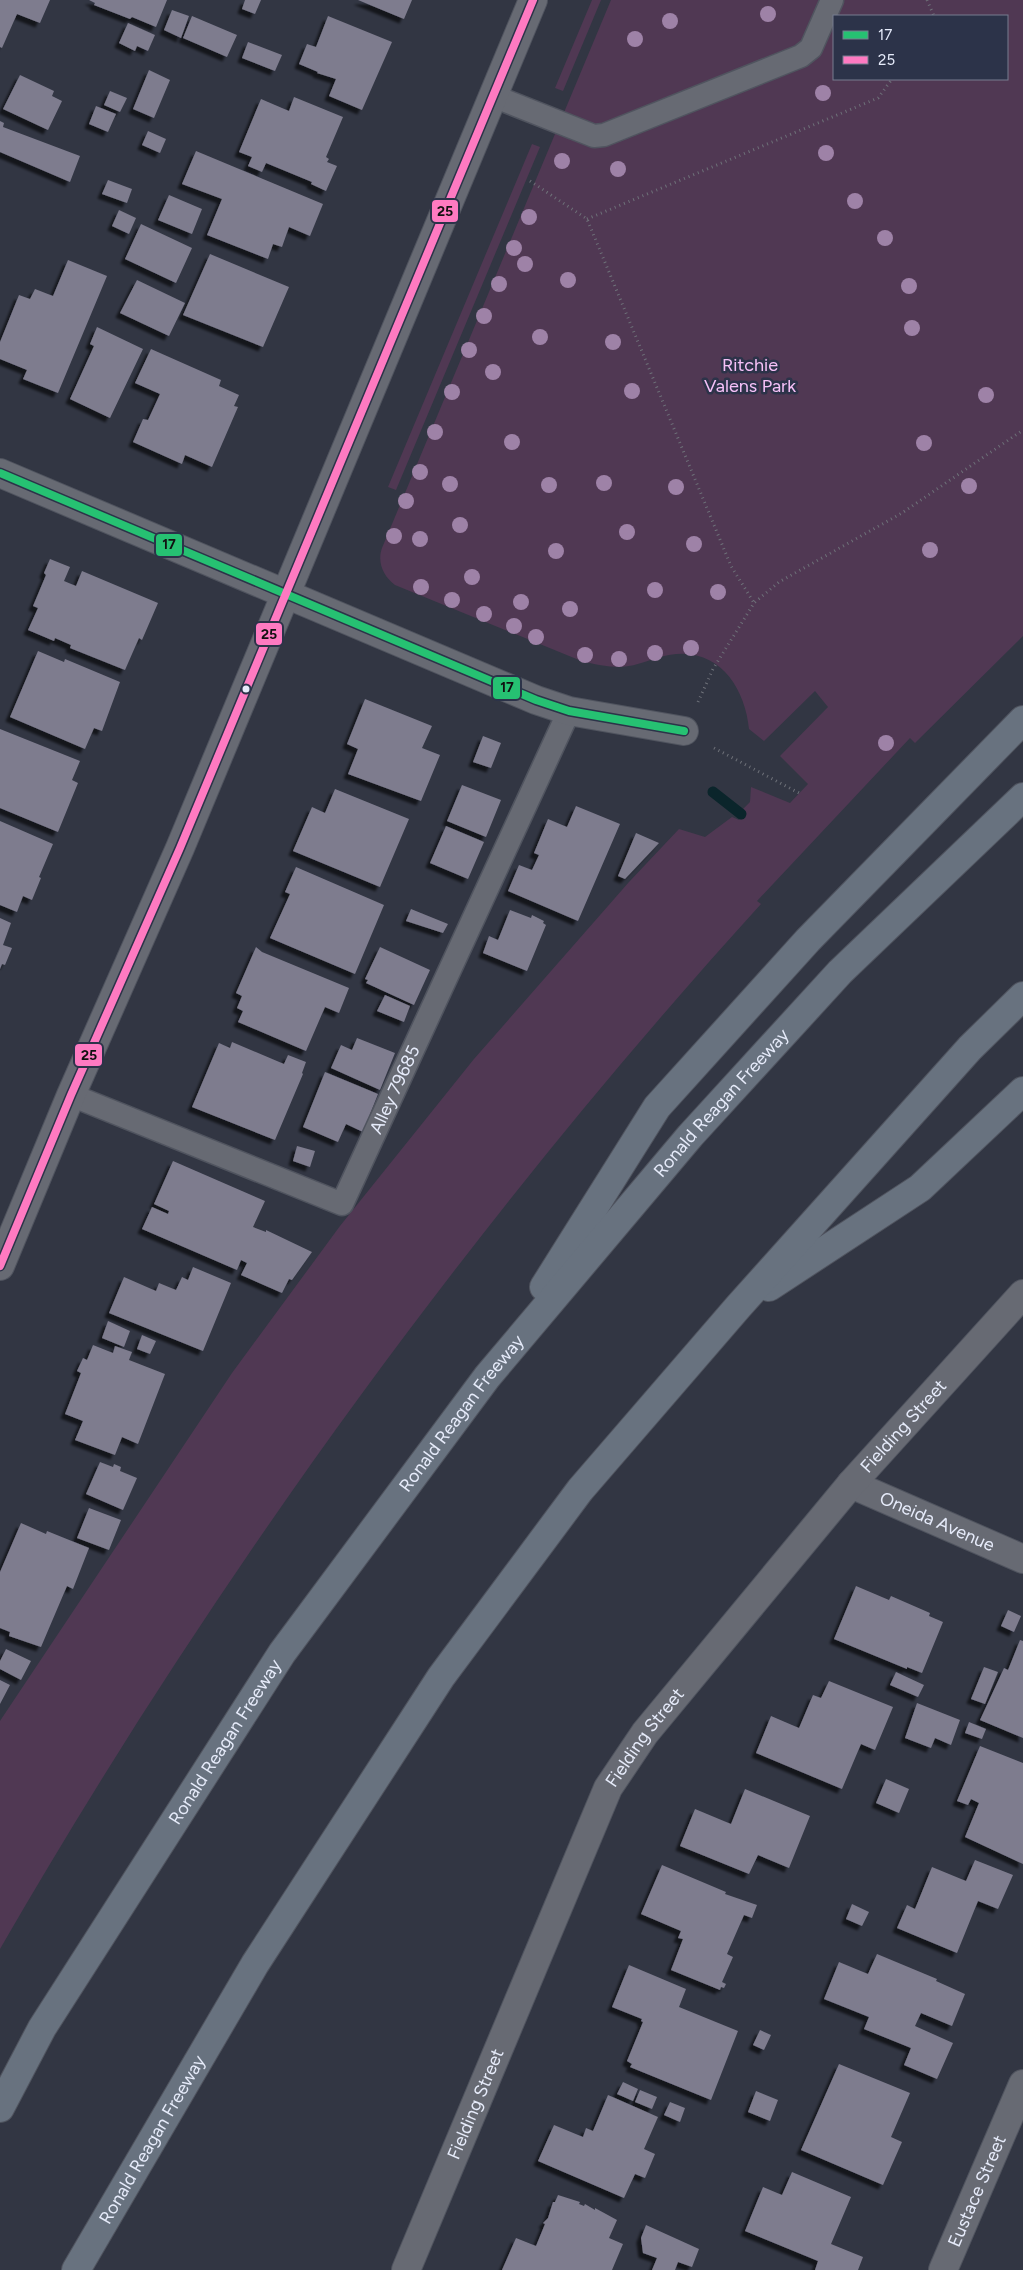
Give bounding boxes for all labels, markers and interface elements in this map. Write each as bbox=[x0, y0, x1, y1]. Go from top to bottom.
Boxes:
legend bbox=[833, 15, 1008, 80]
text: 17 bbox=[878, 26, 892, 44]
text: 25 bbox=[878, 51, 895, 69]
line badge: 25 bbox=[431, 199, 459, 223]
text: 25 bbox=[437, 203, 453, 220]
park label: Ritchie Valens Park bbox=[704, 354, 796, 397]
line badge: 17 bbox=[155, 533, 183, 557]
text: 17 bbox=[162, 536, 176, 553]
line badge: 25 bbox=[255, 622, 283, 646]
text: 25 bbox=[261, 626, 277, 643]
line badge: 17 bbox=[492, 676, 521, 700]
text: 17 bbox=[500, 679, 514, 696]
unlabelled marker bbox=[241, 684, 251, 694]
street label: Ronald Reagan Freeway bbox=[649, 1024, 794, 1182]
street label: Alley 79685 bbox=[365, 1042, 425, 1137]
line badge: 25 bbox=[74, 1043, 103, 1067]
text: 25 bbox=[81, 1047, 97, 1064]
street label: Ronald Reagan Freeway bbox=[394, 1330, 529, 1496]
street label: Fielding Street bbox=[856, 1375, 951, 1477]
street label: Oneida Avenue bbox=[876, 1487, 998, 1556]
street label: Ronald Reagan Freeway bbox=[164, 1655, 286, 1829]
street label: Fielding Street bbox=[601, 1683, 689, 1791]
street label: Fielding Street bbox=[443, 2045, 509, 2163]
street label: Ronald Reagan Freeway bbox=[94, 2051, 210, 2228]
street label: Eustace Street bbox=[943, 2132, 1011, 2250]

